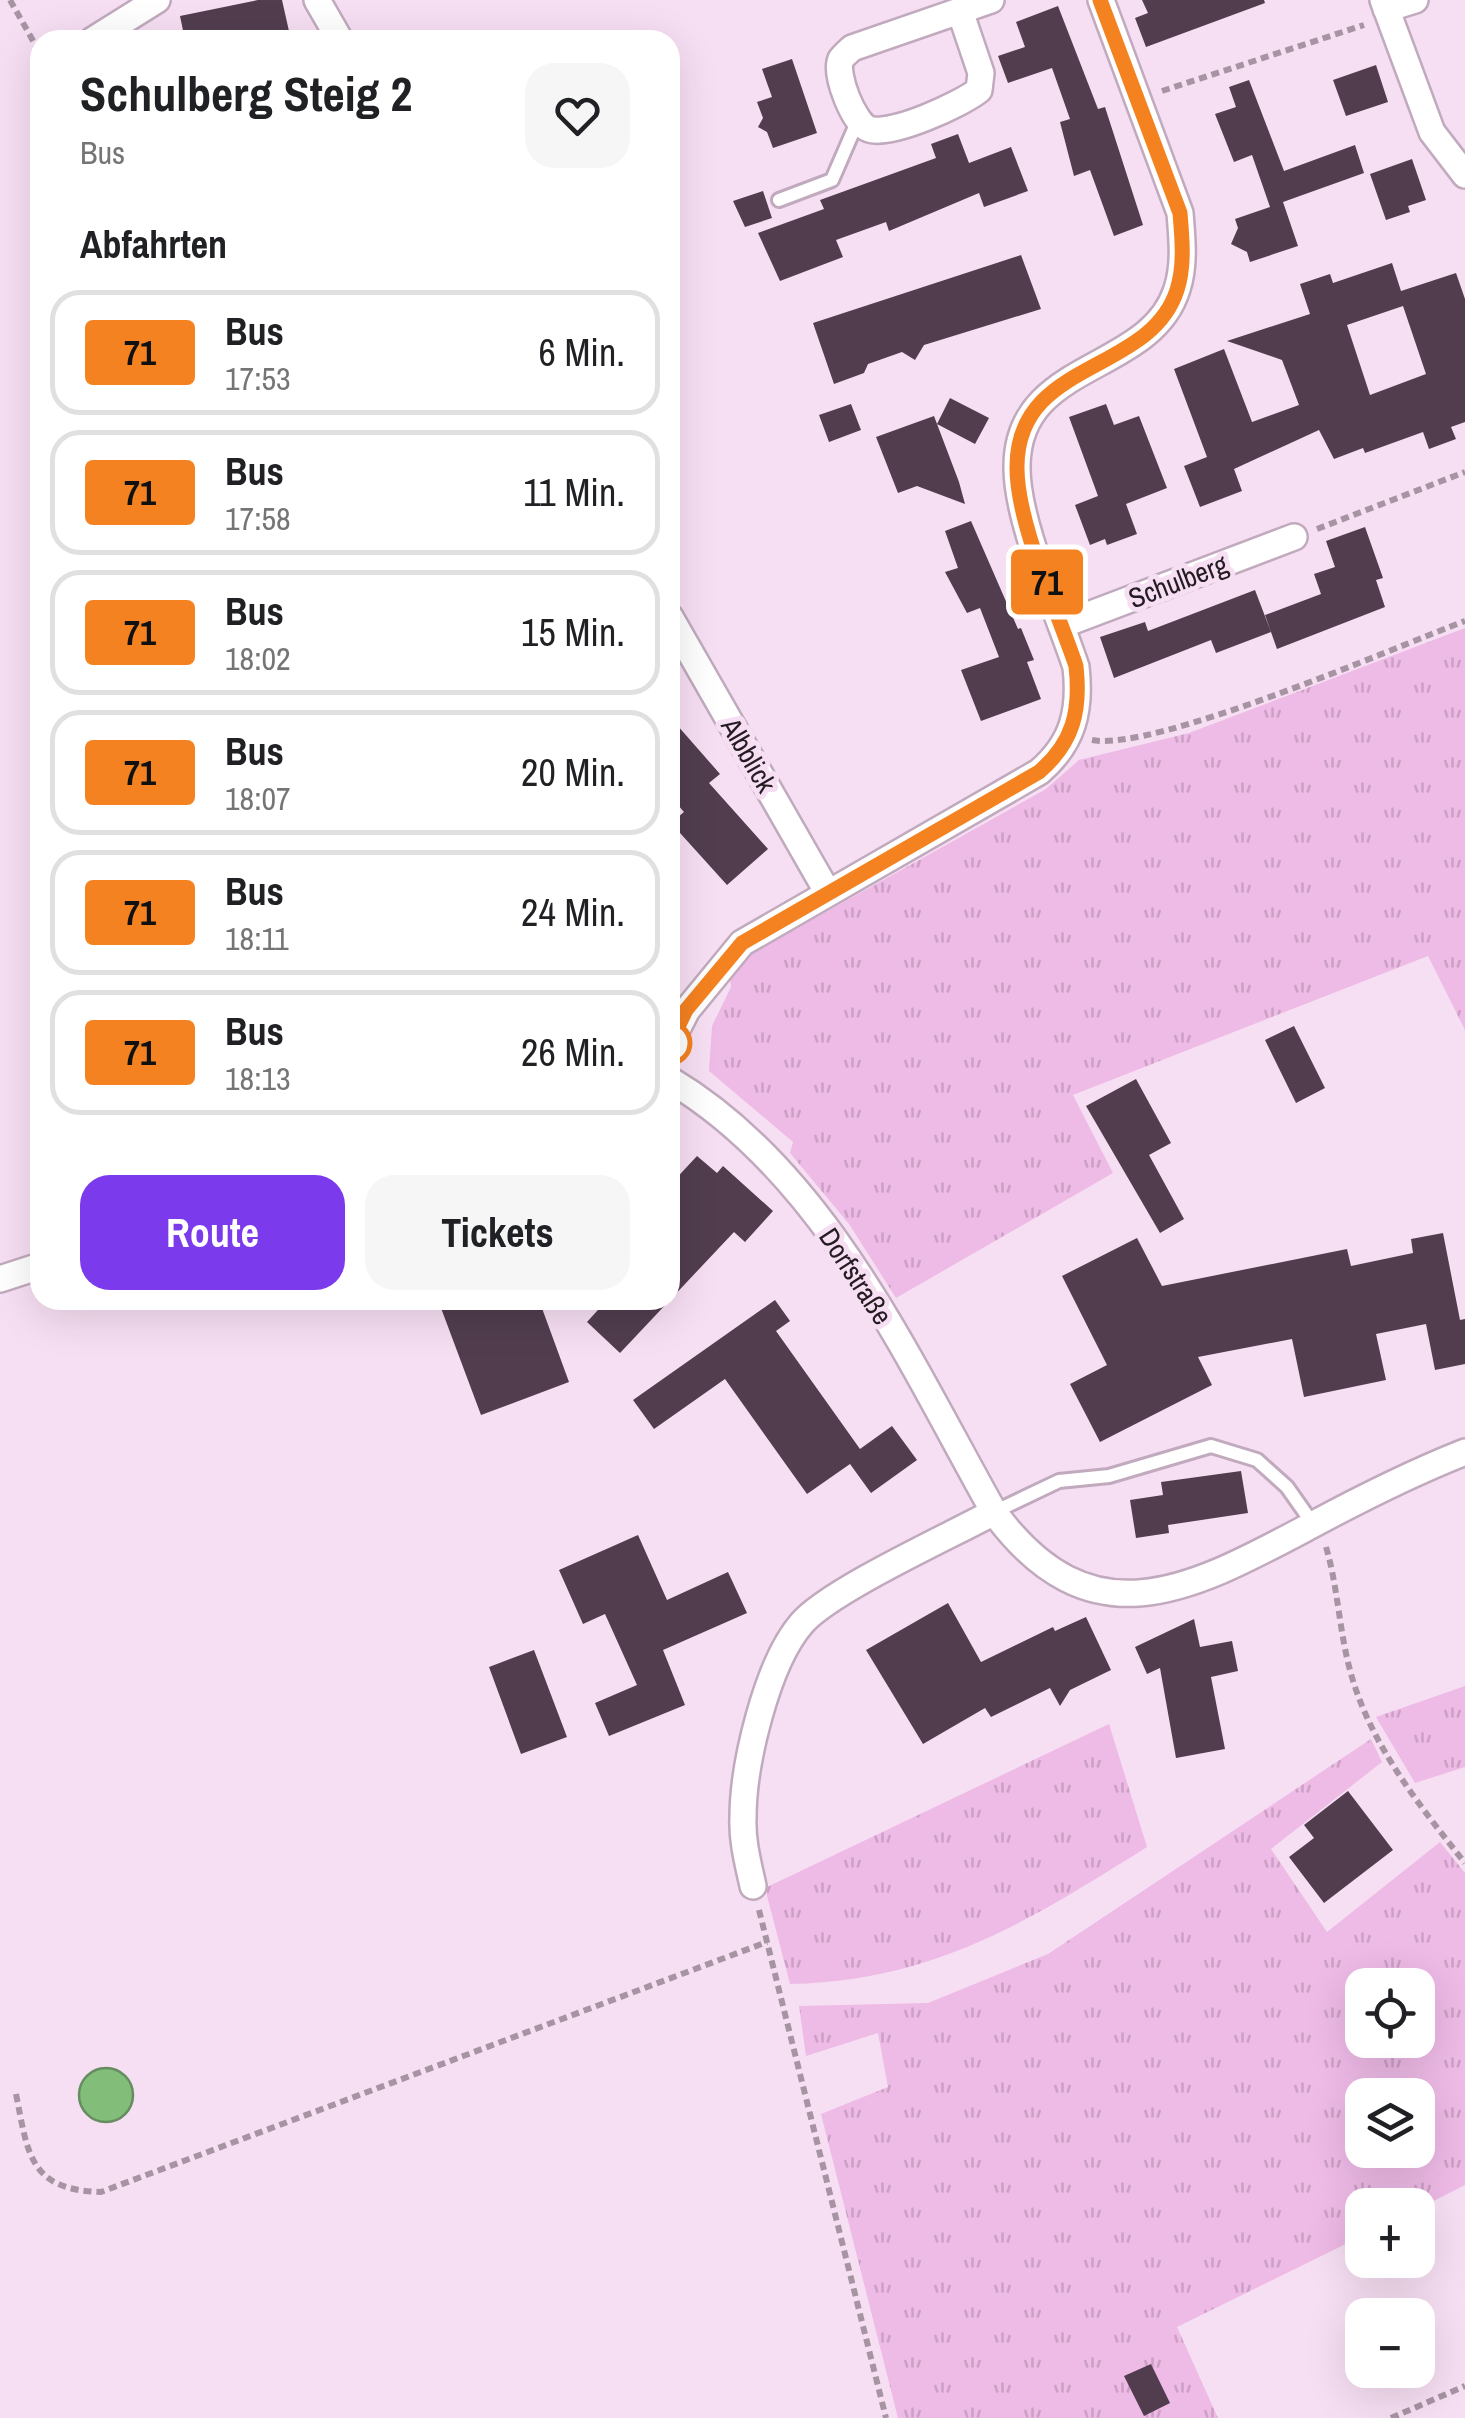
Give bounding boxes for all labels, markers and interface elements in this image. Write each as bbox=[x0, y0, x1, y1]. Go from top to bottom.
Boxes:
text: Schulberg Steig 2 bbox=[80, 61, 413, 126]
button: heart bbox=[525, 63, 630, 168]
text: Bus bbox=[80, 131, 125, 174]
text: Abfahrten bbox=[80, 219, 227, 270]
text: Bus bbox=[225, 306, 284, 357]
text: 6 Min. bbox=[538, 327, 625, 378]
text: 71 bbox=[124, 329, 156, 376]
text: 17:53 bbox=[225, 357, 291, 400]
text: Bus bbox=[225, 446, 284, 497]
text: 11 Min. bbox=[523, 467, 625, 518]
text: 71 bbox=[124, 469, 156, 516]
text: 17:58 bbox=[225, 497, 291, 540]
street label: Schulberg bbox=[1123, 545, 1233, 617]
line badge: 71 bbox=[1002, 550, 1092, 614]
text: 71 bbox=[1031, 559, 1063, 606]
text: Bus bbox=[225, 586, 284, 637]
text: 15 Min. bbox=[521, 607, 625, 658]
text: 71 bbox=[124, 609, 156, 656]
text: 18:02 bbox=[225, 637, 291, 680]
street label: Albblick bbox=[712, 710, 786, 800]
text: Bus bbox=[225, 726, 284, 777]
text: 20 Min. bbox=[521, 747, 625, 798]
text: 71 bbox=[124, 749, 156, 796]
text: 18:07 bbox=[225, 777, 291, 820]
text: Bus bbox=[225, 866, 284, 917]
text: 24 Min. bbox=[521, 887, 625, 938]
text: 71 bbox=[124, 889, 156, 936]
text: 18:11 bbox=[225, 917, 289, 960]
text: Bus bbox=[225, 1006, 284, 1057]
unlabelled marker bbox=[649, 1022, 691, 1064]
text: 26 Min. bbox=[521, 1027, 625, 1078]
text: 71 bbox=[124, 1029, 156, 1076]
text: 18:13 bbox=[225, 1057, 291, 1100]
button: Route bbox=[80, 1175, 345, 1290]
button: Tickets bbox=[365, 1175, 630, 1290]
street label: Dorfstraße bbox=[811, 1220, 901, 1332]
map controls bbox=[1345, 1968, 1435, 2388]
button: locate bbox=[1345, 1968, 1435, 2058]
button: layers bbox=[1345, 2078, 1435, 2168]
button: + bbox=[1345, 2188, 1435, 2278]
button: − bbox=[1345, 2298, 1435, 2388]

